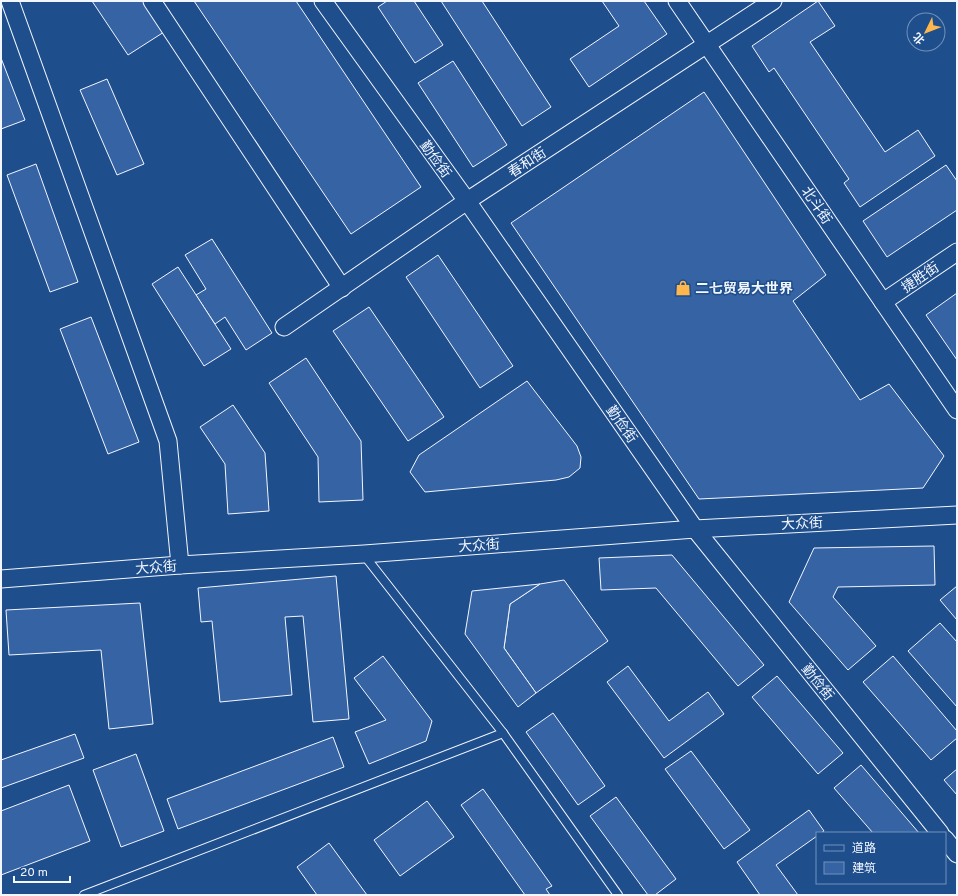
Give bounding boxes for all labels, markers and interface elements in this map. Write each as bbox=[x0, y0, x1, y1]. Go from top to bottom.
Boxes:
north arrow bbox=[906, 12, 946, 52]
text: 北 bbox=[911, 29, 928, 47]
street label: 勤俭街 bbox=[416, 138, 454, 182]
street label: 春和街 bbox=[506, 145, 550, 182]
street label: 北斗街 bbox=[797, 183, 835, 228]
street label: 捷胜街 bbox=[899, 259, 943, 297]
shop icon: 二七贸易大世界 bbox=[674, 279, 692, 297]
place label: 二七贸易大世界 bbox=[695, 281, 793, 298]
street label: 勤俭街 bbox=[602, 403, 640, 447]
street label: 大众街 bbox=[781, 515, 823, 534]
street label: 大众街 bbox=[458, 537, 501, 556]
street label: 大众街 bbox=[135, 559, 178, 578]
street label: 勤俭街 bbox=[797, 661, 837, 705]
legend bbox=[816, 832, 946, 884]
text: 道路 bbox=[852, 841, 876, 857]
scale bar bbox=[14, 858, 70, 884]
text: 建筑 bbox=[852, 861, 876, 877]
text: 20 m bbox=[20, 865, 48, 881]

